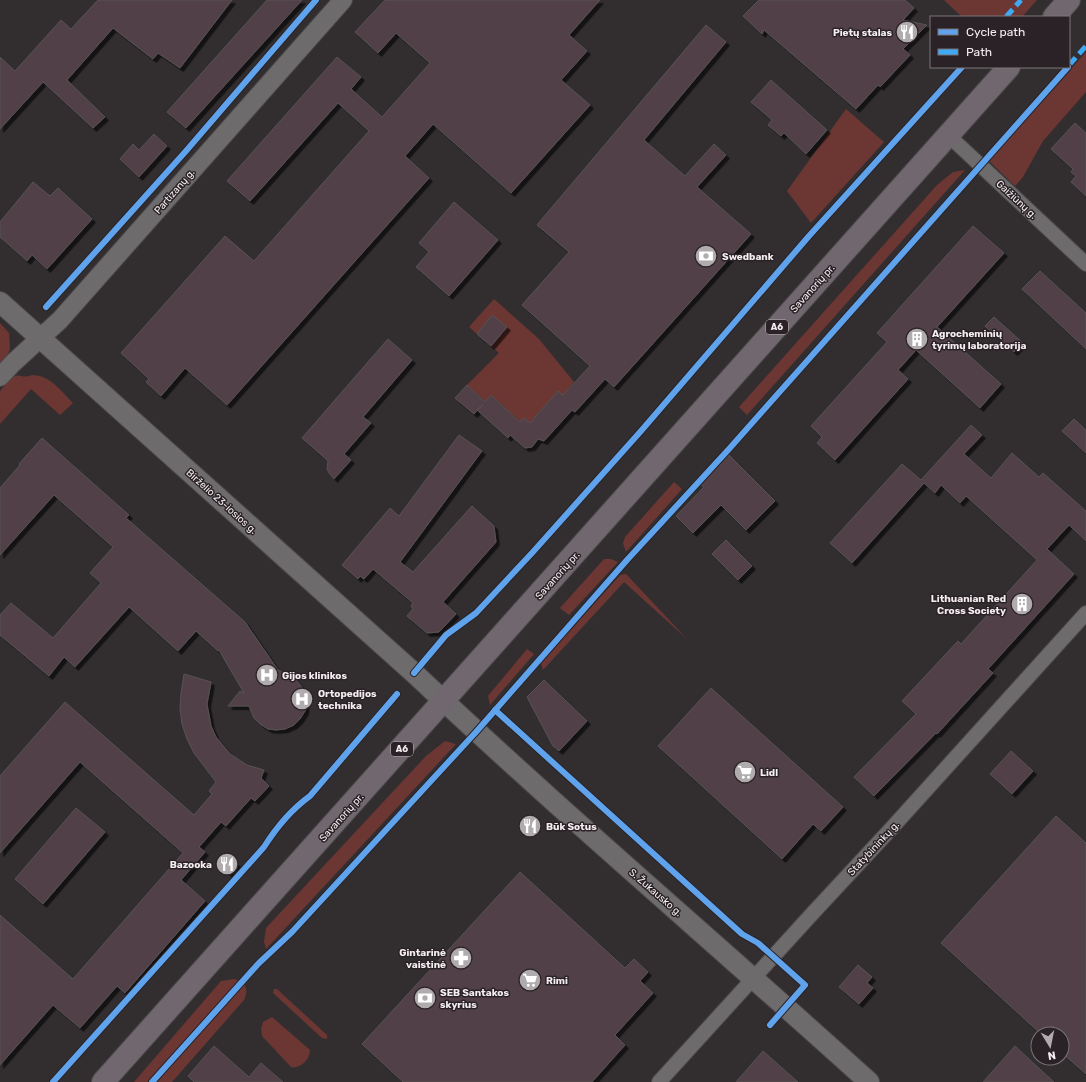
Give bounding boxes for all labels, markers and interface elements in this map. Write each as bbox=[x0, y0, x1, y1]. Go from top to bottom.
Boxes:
legend bbox=[930, 16, 1070, 68]
restaurant icon: Pietų stalas bbox=[894, 19, 920, 45]
text: Cycle path bbox=[966, 25, 1025, 39]
place label: Pietų stalas bbox=[833, 27, 892, 39]
text: Path bbox=[966, 45, 992, 59]
street label: Partizanų g. bbox=[152, 167, 198, 217]
street label: Gaižiūnų g. bbox=[993, 178, 1039, 222]
bank icon: Swedbank bbox=[693, 243, 719, 269]
place label: Swedbank bbox=[722, 251, 774, 263]
street label: Savanorių pr. bbox=[788, 262, 838, 315]
road number: A6 bbox=[766, 320, 788, 334]
building icon: Agrocheminių tyrimų laboratorija bbox=[904, 326, 930, 352]
place label: Agrocheminių tyrimų laboratorija bbox=[932, 328, 1026, 352]
street label: Birželio 23-iosios g. bbox=[184, 467, 259, 537]
street label: Savanorių pr. bbox=[533, 549, 583, 602]
building icon: Lithuanian Red Cross Society bbox=[1009, 591, 1035, 617]
place label: Lithuanian Red Cross Society bbox=[931, 593, 1006, 617]
hospital icon: Gijos klinikos bbox=[254, 662, 280, 688]
place label: Gijos klinikos bbox=[282, 670, 347, 682]
hospital icon: Ortopedijos technika bbox=[289, 686, 315, 712]
place label: Ortopedijos technika bbox=[318, 688, 377, 712]
road number: A6 bbox=[391, 742, 413, 756]
supermarket icon: Lidl bbox=[732, 759, 758, 785]
place label: Lidl bbox=[760, 767, 778, 779]
street label: Savanorių pr. bbox=[317, 791, 367, 844]
restaurant icon: Būk Sotus bbox=[517, 813, 543, 839]
street label: Statybininkų g. bbox=[845, 819, 902, 878]
place label: Būk Sotus bbox=[546, 821, 597, 833]
restaurant icon: Bazooka bbox=[214, 851, 240, 877]
place label: Bazooka bbox=[170, 859, 212, 871]
street label: S. Žukausko g. bbox=[626, 866, 684, 919]
pharmacy icon: Gintarinė vaistinė bbox=[448, 945, 474, 971]
place label: Gintarinė vaistinė bbox=[399, 947, 446, 971]
supermarket icon: Rimi bbox=[517, 967, 543, 993]
place label: Rimi bbox=[546, 975, 568, 987]
bank icon: SEB Santakos skyrius bbox=[412, 985, 438, 1011]
place label: SEB Santakos skyrius bbox=[440, 987, 509, 1011]
north arrow bbox=[1030, 1026, 1070, 1066]
text: N bbox=[1047, 1048, 1057, 1062]

